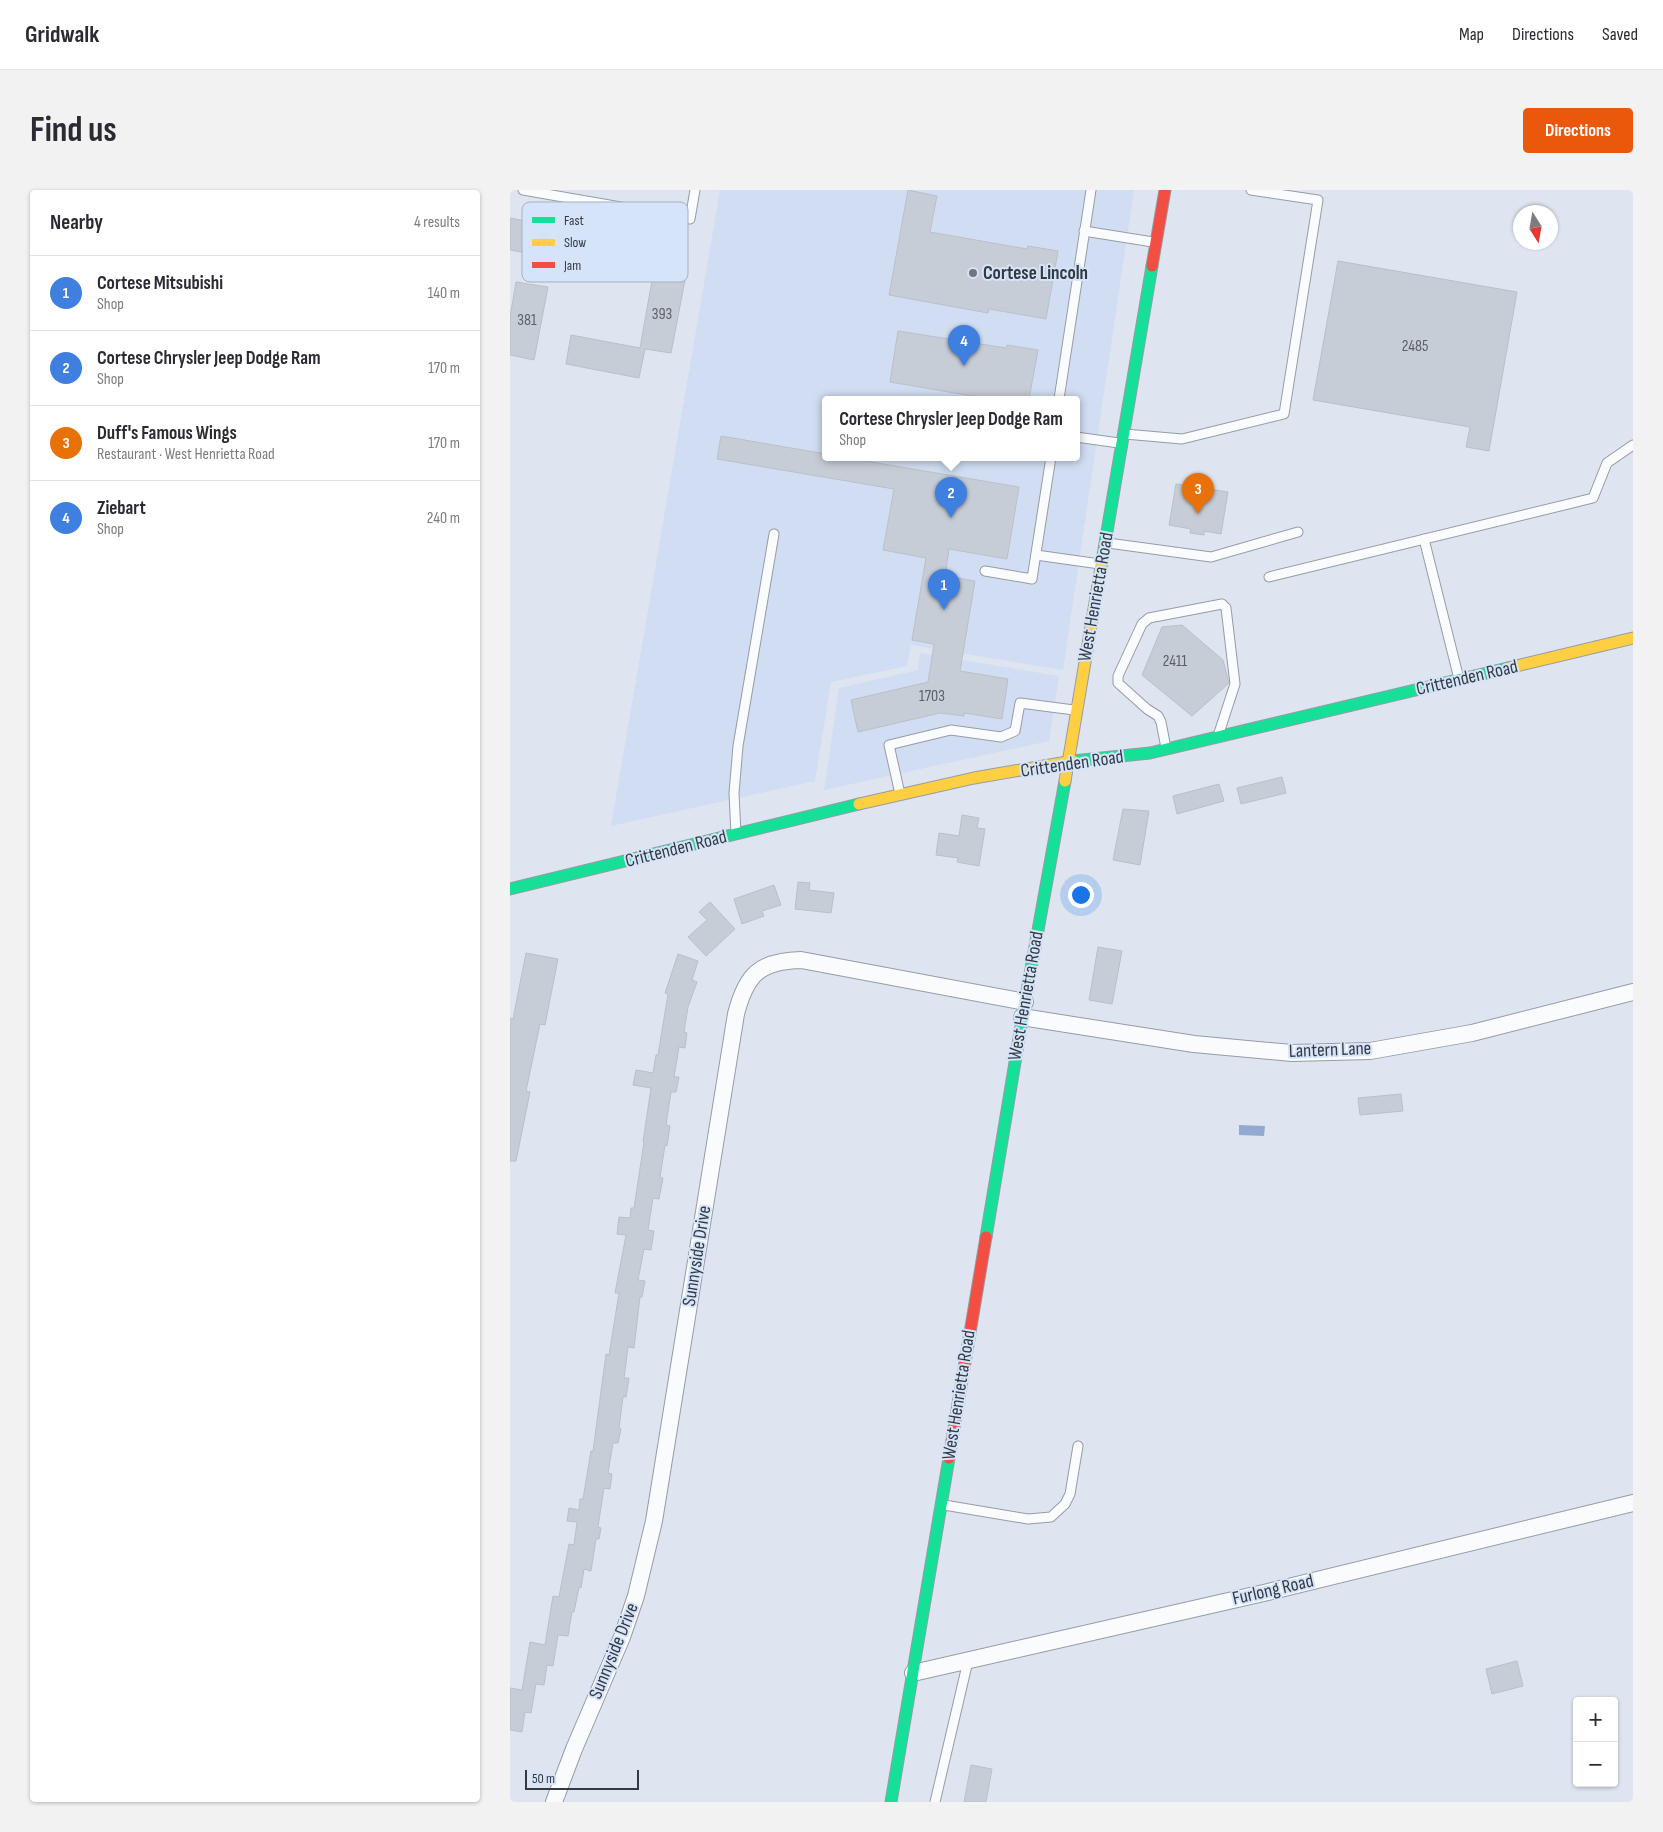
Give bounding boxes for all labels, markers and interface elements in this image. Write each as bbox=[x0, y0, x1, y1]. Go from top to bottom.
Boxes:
text: Gridwalk bbox=[25, 20, 99, 49]
text: Map bbox=[1459, 24, 1484, 45]
text: Directions bbox=[1512, 24, 1574, 45]
text: Saved bbox=[1602, 24, 1638, 45]
button: Directions bbox=[1523, 108, 1633, 153]
text: Find us bbox=[30, 109, 117, 152]
legend bbox=[522, 202, 688, 282]
north arrow bbox=[1513, 205, 1558, 250]
text: Nearby bbox=[50, 210, 103, 235]
text: Fast bbox=[564, 212, 584, 229]
text: 4 results bbox=[414, 213, 460, 232]
text: Slow bbox=[564, 234, 586, 251]
text: Jam bbox=[563, 257, 581, 274]
place label: Cortese Lincoln bbox=[983, 262, 1088, 285]
marker: Cortese Lincoln bbox=[967, 267, 979, 279]
text: Cortese Mitsubishi bbox=[97, 272, 223, 295]
text: 1 bbox=[63, 284, 69, 303]
text: 140 m bbox=[428, 284, 460, 303]
text: Shop bbox=[97, 295, 124, 314]
house number: 393 bbox=[652, 305, 672, 324]
house number: 381 bbox=[517, 311, 537, 330]
pin: 4 bbox=[948, 325, 980, 366]
house number: 2485 bbox=[1402, 337, 1428, 356]
text: Cortese Chrysler Jeep Dodge Ram bbox=[97, 347, 321, 370]
text: 2 bbox=[62, 359, 70, 378]
text: 170 m bbox=[428, 359, 460, 378]
text: Shop bbox=[97, 370, 124, 389]
popup bbox=[822, 396, 1080, 461]
text: Cortese Chrysler Jeep Dodge Ram bbox=[839, 408, 1063, 431]
text: Duff's Famous Wings bbox=[97, 422, 237, 445]
text: Shop bbox=[839, 431, 866, 450]
text: 3 bbox=[62, 434, 70, 453]
text: 170 m bbox=[428, 434, 460, 453]
text: Restaurant · West Henrietta Road bbox=[97, 445, 275, 464]
pin: 3 bbox=[1182, 473, 1214, 514]
pin: 2 bbox=[935, 477, 967, 518]
text: Ziebart bbox=[97, 497, 146, 520]
text: 4 bbox=[62, 509, 70, 528]
text: 240 m bbox=[427, 509, 460, 528]
text: Shop bbox=[97, 520, 124, 539]
street label: West Henrietta Road bbox=[1073, 531, 1119, 663]
pin: 1 bbox=[928, 569, 960, 610]
house number: 2411 bbox=[1163, 652, 1188, 671]
street label: Crittenden Road bbox=[1414, 655, 1520, 701]
house number: 1703 bbox=[919, 687, 945, 706]
street label: Crittenden Road bbox=[1019, 745, 1125, 783]
street label: Crittenden Road bbox=[623, 825, 729, 873]
your location bbox=[1068, 882, 1094, 908]
street label: West Henrietta Road bbox=[1003, 930, 1049, 1062]
street label: Lantern Lane bbox=[1288, 1037, 1372, 1063]
street label: Sunnyside Drive bbox=[678, 1204, 716, 1308]
street label: West Henrietta Road bbox=[937, 1329, 981, 1461]
street label: Furlong Road bbox=[1230, 1570, 1316, 1610]
street label: Sunnyside Drive bbox=[584, 1600, 644, 1702]
map controls bbox=[1573, 1697, 1618, 1787]
button: + bbox=[1573, 1697, 1618, 1742]
button: − bbox=[1573, 1742, 1618, 1787]
scale bar bbox=[525, 1767, 639, 1790]
text: 50 m bbox=[532, 1770, 555, 1787]

